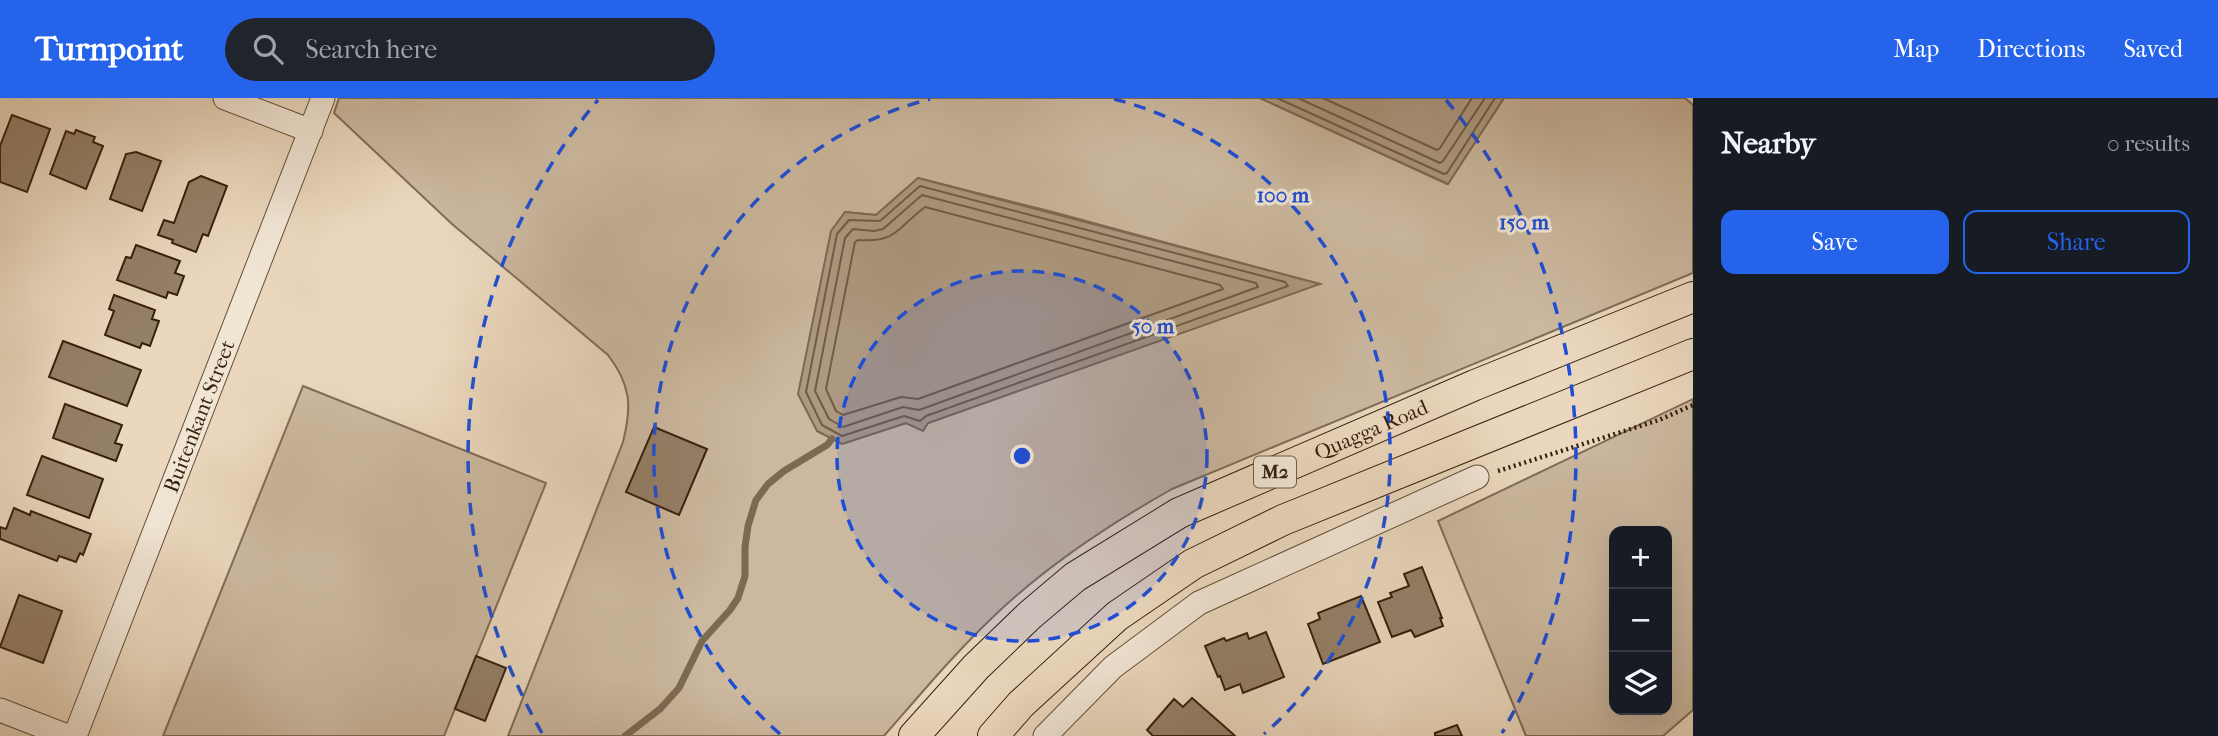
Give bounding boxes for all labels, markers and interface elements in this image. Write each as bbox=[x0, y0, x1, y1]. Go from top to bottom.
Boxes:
search box bbox=[225, 18, 715, 81]
text: Turnpoint bbox=[35, 30, 183, 69]
icon: search bbox=[249, 30, 287, 68]
text: Search here bbox=[305, 34, 437, 65]
text: Map bbox=[1893, 35, 1939, 63]
text: Directions bbox=[1977, 35, 2085, 63]
text: Saved bbox=[2123, 35, 2183, 63]
text: Nearby bbox=[1721, 126, 1816, 161]
text: 0 results bbox=[2107, 130, 2190, 157]
text: 100 m bbox=[1257, 183, 1310, 207]
text: 150 m bbox=[1499, 210, 1550, 234]
button: Save bbox=[1721, 210, 1949, 274]
button: Share bbox=[1963, 210, 2190, 274]
text: 50 m bbox=[1132, 314, 1175, 338]
street label: Buitenkant Street bbox=[159, 336, 240, 496]
street label: Quagga Road bbox=[1311, 395, 1432, 465]
centre of rings bbox=[1010, 444, 1034, 468]
road number: M2 bbox=[1254, 456, 1296, 488]
map controls bbox=[1609, 526, 1672, 715]
button: + bbox=[1609, 526, 1672, 589]
button: − bbox=[1609, 589, 1672, 652]
button: layers bbox=[1609, 652, 1672, 715]

